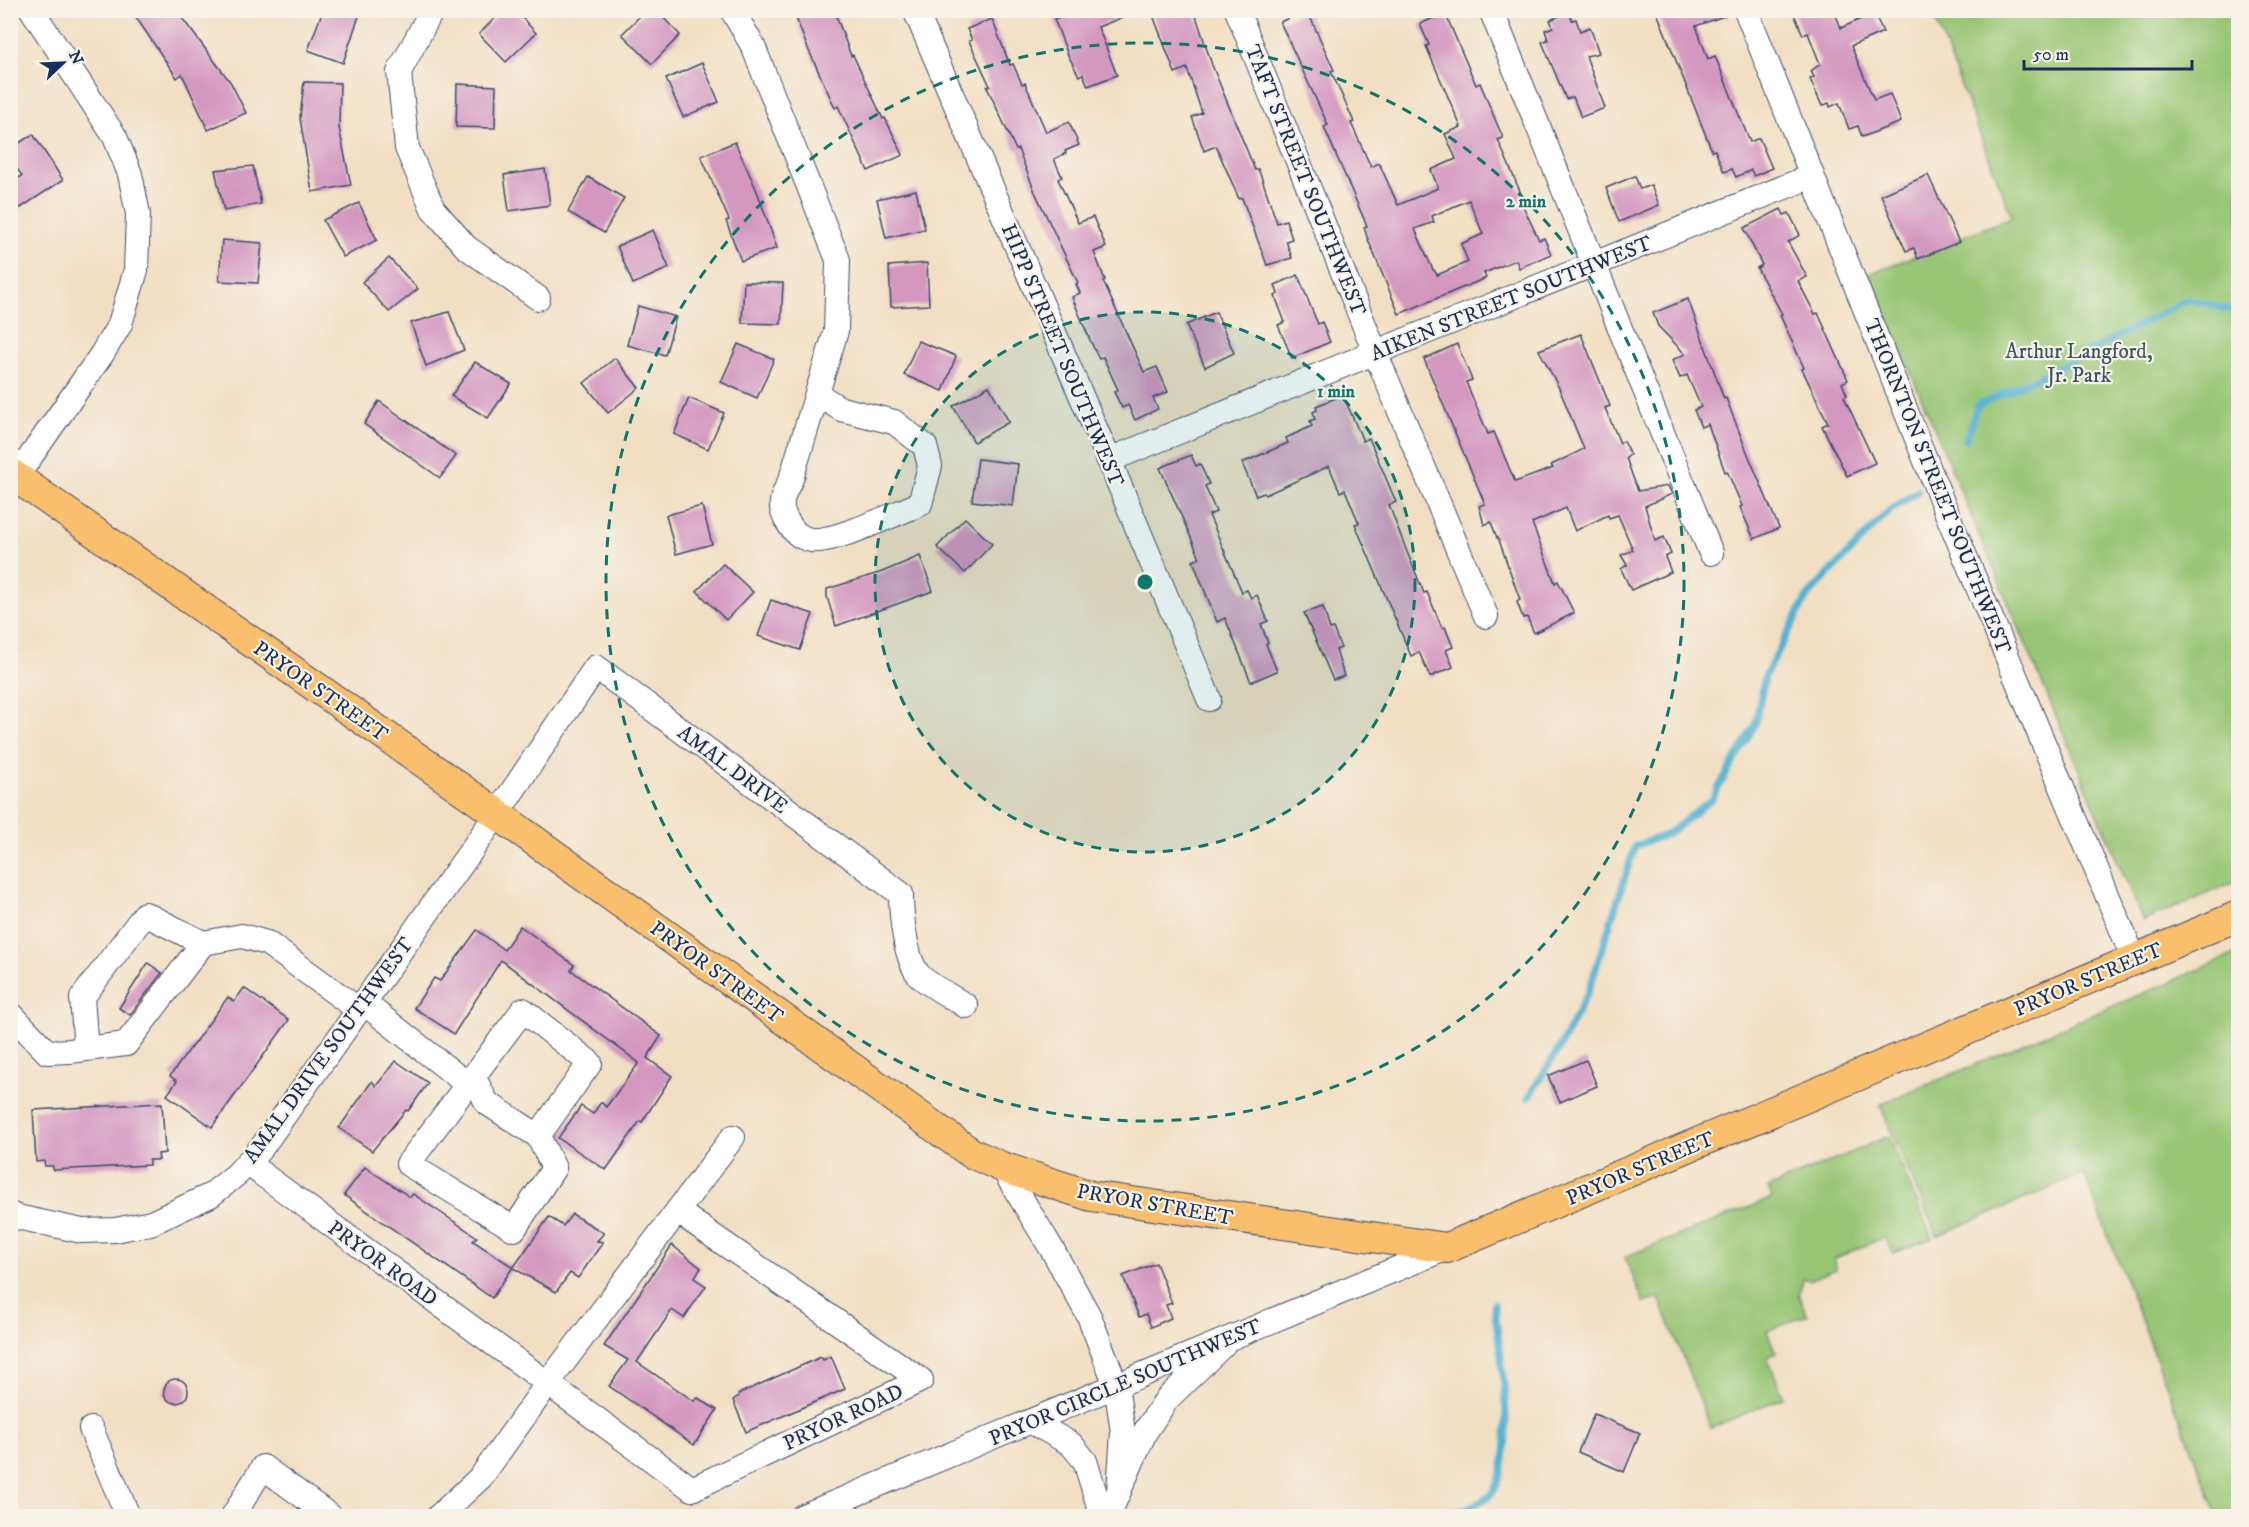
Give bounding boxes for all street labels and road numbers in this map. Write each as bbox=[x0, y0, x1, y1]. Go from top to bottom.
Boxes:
street label: TAFT STREET SOUTHWEST bbox=[1239, 41, 1371, 320]
street label: HIPP STREET SOUTHWEST bbox=[995, 220, 1129, 491]
street label: AIKEN STREET SOUTHWEST bbox=[1367, 230, 1656, 367]
street label: THORNTON STREET SOUTHWEST bbox=[1858, 315, 2016, 658]
street label: PRYOR STREET bbox=[248, 636, 393, 748]
street label: AMAL DRIVE bbox=[672, 720, 793, 820]
street label: PRYOR STREET bbox=[645, 916, 788, 1030]
street label: AMAL DRIVE SOUTHWEST bbox=[238, 933, 420, 1169]
street label: PRYOR STREET bbox=[2010, 937, 2166, 1023]
street label: PRYOR STREET bbox=[1562, 1126, 1718, 1212]
street label: PRYOR STREET bbox=[1075, 1178, 1235, 1232]
street label: PRYOR ROAD bbox=[322, 1215, 442, 1312]
street label: PRYOR CIRCLE SOUTHWEST bbox=[985, 1314, 1266, 1452]
street label: PRYOR ROAD bbox=[779, 1379, 908, 1457]

